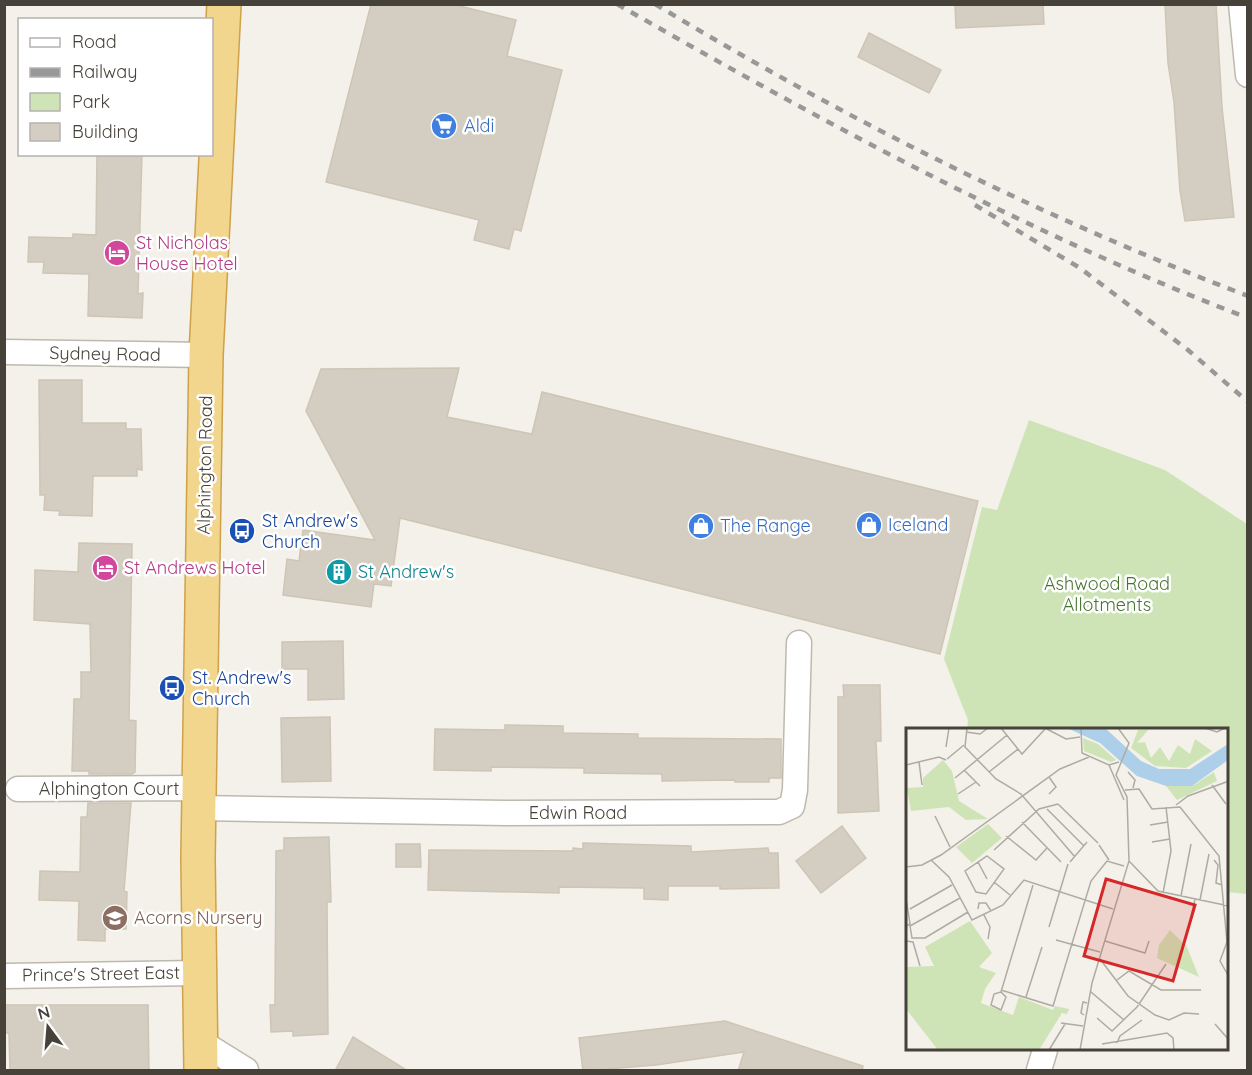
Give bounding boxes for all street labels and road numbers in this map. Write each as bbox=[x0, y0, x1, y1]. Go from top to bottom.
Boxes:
street label: Sydney Road bbox=[49, 341, 161, 366]
street label: Alphington Road bbox=[192, 395, 217, 535]
street label: Alphington Court bbox=[39, 777, 179, 800]
street label: Edwin Road bbox=[529, 801, 627, 824]
street label: Prince's Street East bbox=[22, 961, 180, 986]

